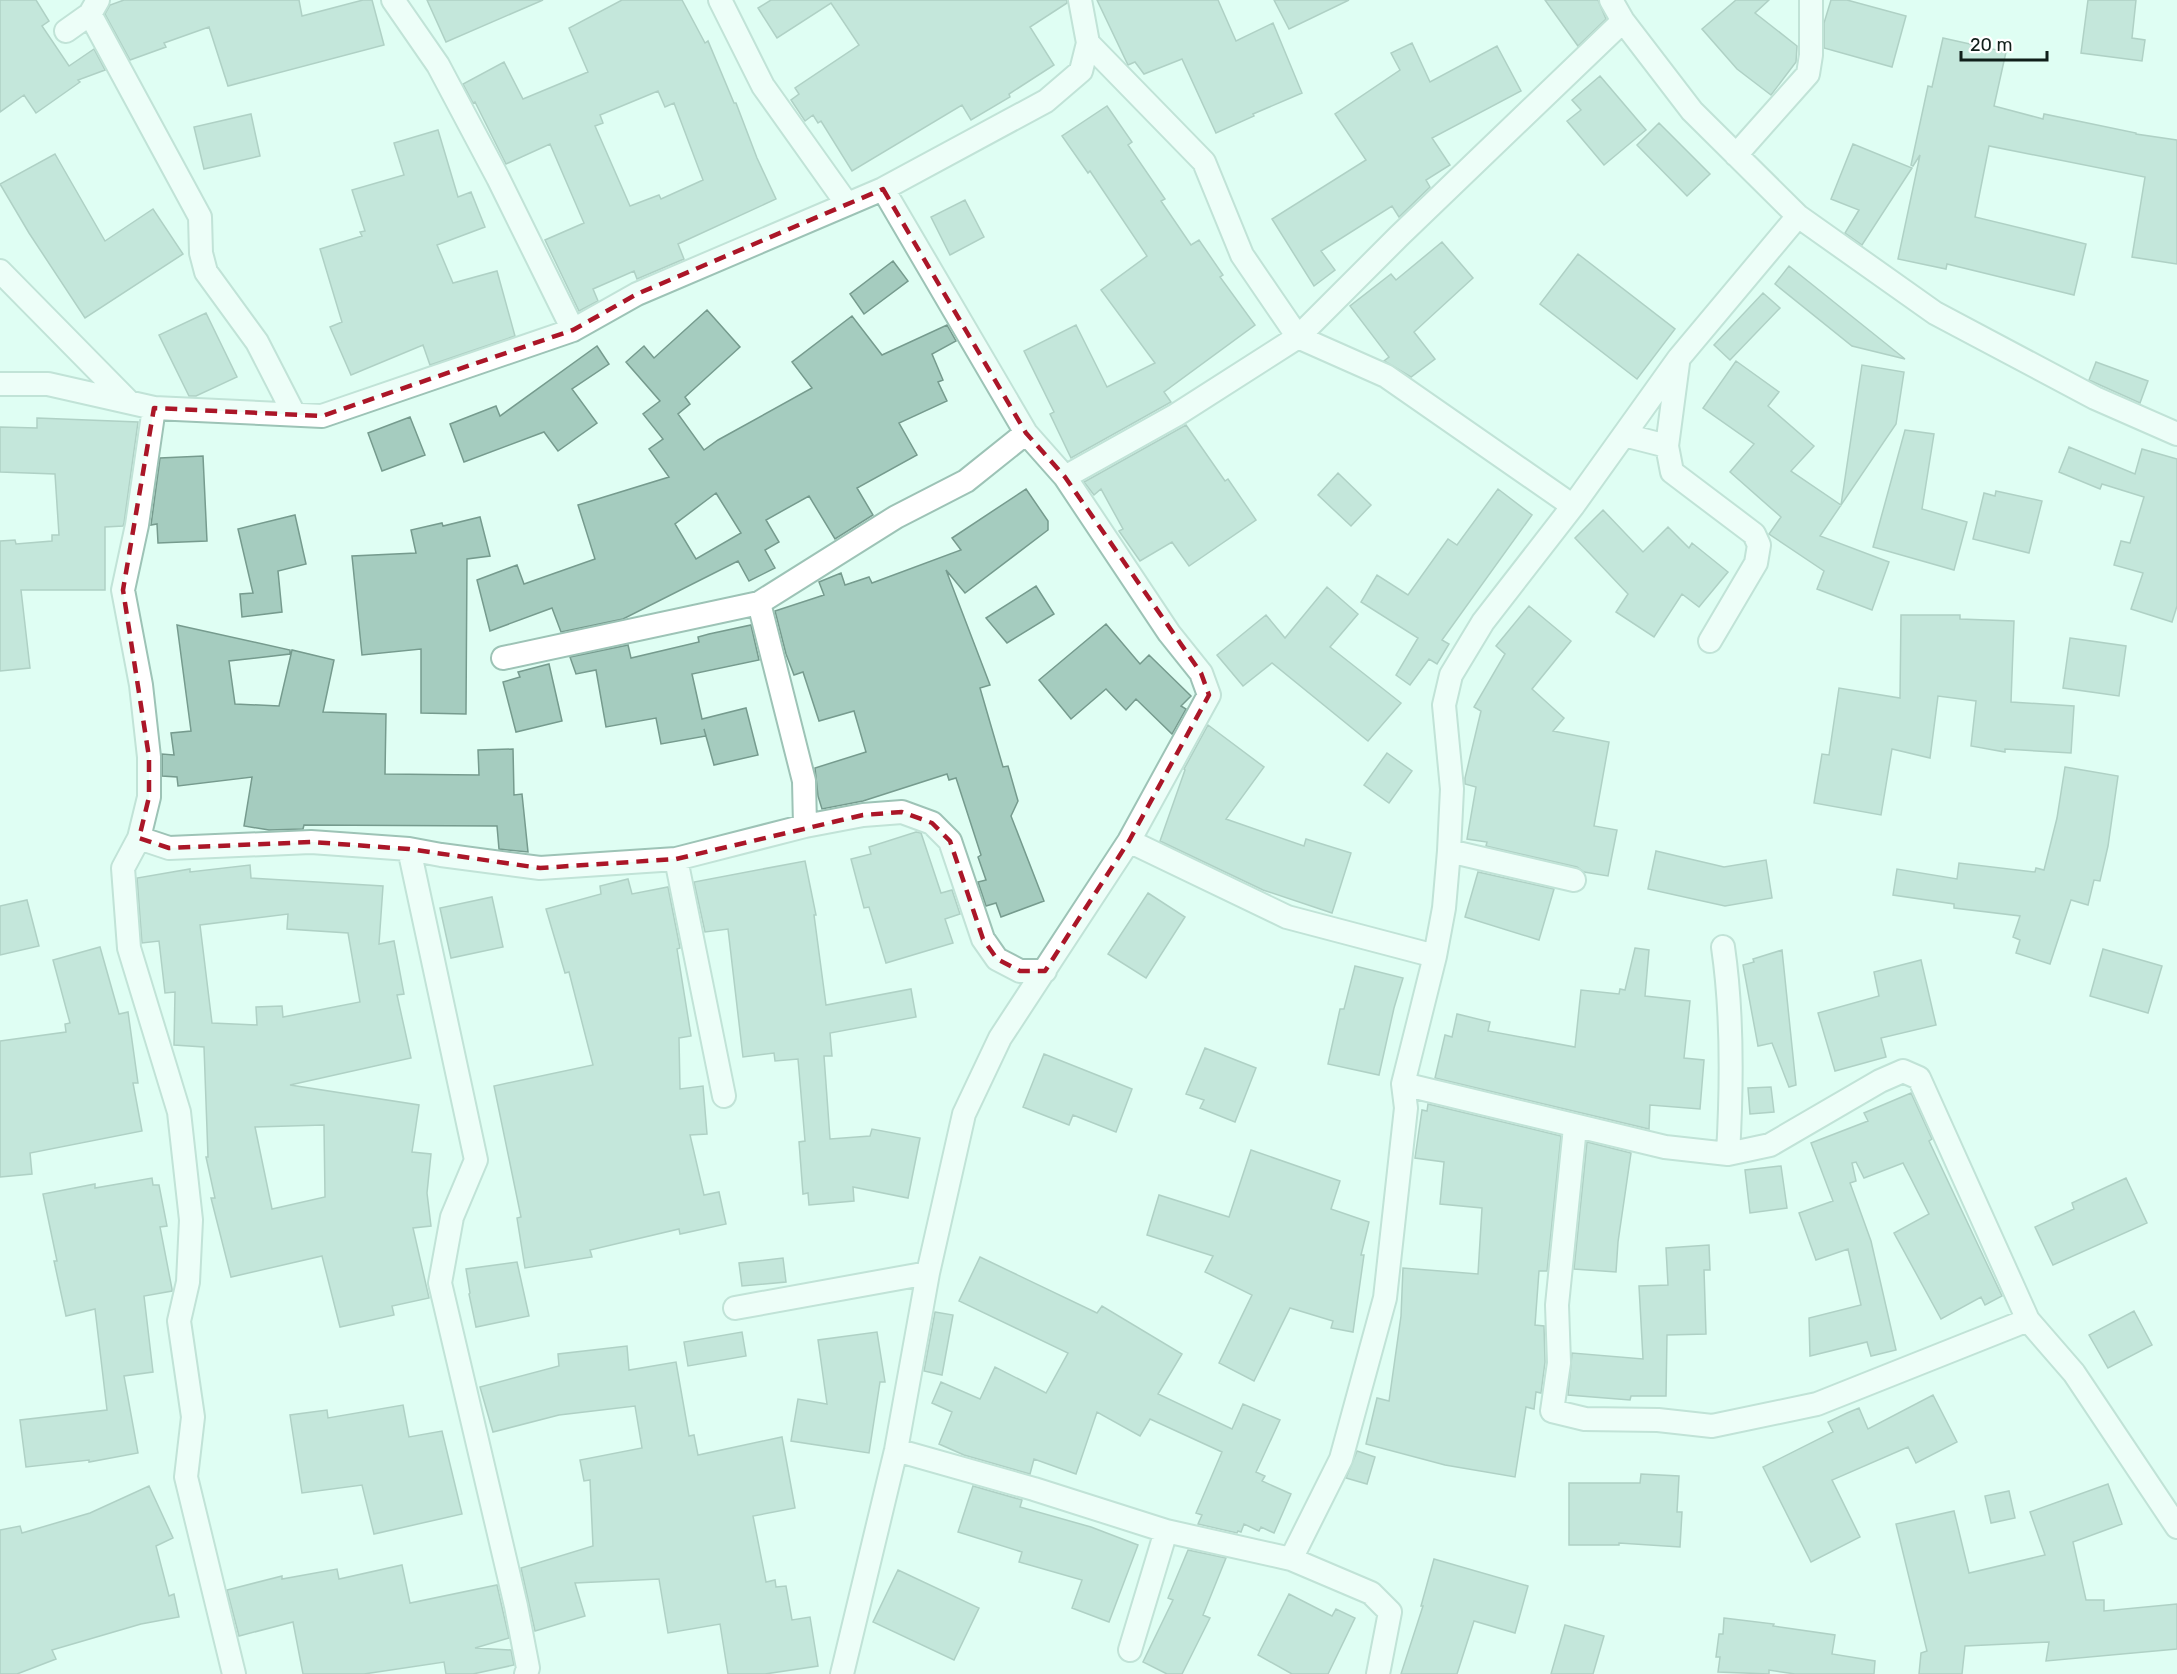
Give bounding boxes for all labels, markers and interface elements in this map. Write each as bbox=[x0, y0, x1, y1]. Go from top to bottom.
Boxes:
scale bar bbox=[1961, 24, 2046, 62]
text: 20 m bbox=[1970, 34, 2012, 56]

